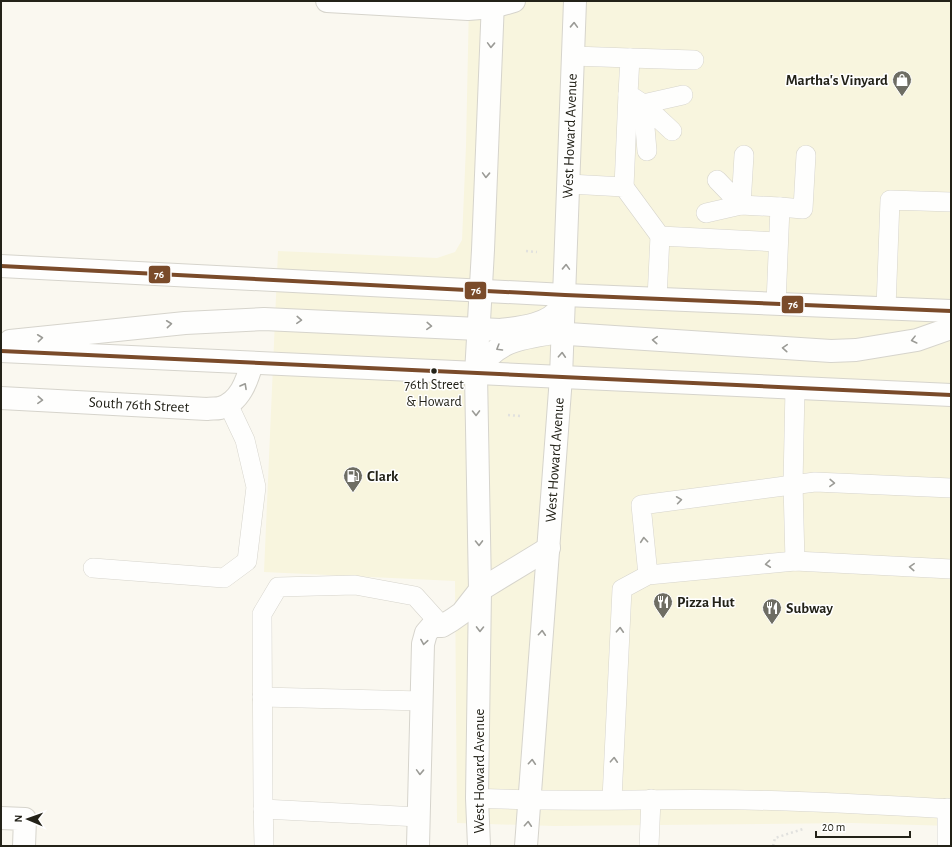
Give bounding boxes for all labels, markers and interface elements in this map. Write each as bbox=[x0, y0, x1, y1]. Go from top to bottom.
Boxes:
one-way arrow bbox=[569, 22, 578, 28]
one-way arrow bbox=[487, 42, 495, 48]
shop icon: Martha's Vinyard bbox=[891, 69, 913, 97]
street label: West Howard Avenue bbox=[560, 73, 580, 199]
place label: Martha's Vinyard bbox=[786, 73, 888, 88]
one-way arrow bbox=[481, 172, 490, 178]
one-way arrow bbox=[562, 264, 570, 270]
line badge: 76 bbox=[148, 265, 171, 284]
text: 76 bbox=[154, 269, 164, 280]
line badge: 76 bbox=[464, 281, 487, 300]
text: 76 bbox=[471, 285, 481, 296]
line badge: 76 bbox=[781, 295, 804, 314]
text: 76 bbox=[788, 299, 798, 310]
one-way arrow bbox=[296, 316, 302, 325]
one-way arrow bbox=[166, 320, 172, 329]
one-way arrow bbox=[426, 322, 432, 331]
one-way arrow bbox=[37, 333, 43, 342]
one-way arrow bbox=[652, 335, 658, 344]
one-way arrow bbox=[911, 336, 917, 344]
one-way arrow bbox=[496, 344, 503, 351]
one-way arrow bbox=[782, 344, 788, 353]
one-way arrow bbox=[558, 352, 567, 358]
marker: 76th Street & Howard bbox=[429, 366, 439, 376]
place label: 76th Street & Howard bbox=[404, 378, 464, 409]
one-way arrow bbox=[240, 382, 247, 390]
street label: South 76th Street bbox=[88, 395, 190, 415]
one-way arrow bbox=[37, 396, 43, 404]
street label: West Howard Avenue bbox=[543, 397, 567, 523]
one-way arrow bbox=[472, 410, 480, 416]
fuel station icon: Clark bbox=[342, 465, 364, 493]
place label: Clark bbox=[367, 469, 399, 484]
one-way arrow bbox=[829, 478, 835, 487]
one-way arrow bbox=[676, 496, 682, 505]
one-way arrow bbox=[640, 537, 649, 543]
one-way arrow bbox=[475, 540, 483, 546]
one-way arrow bbox=[765, 559, 771, 568]
one-way arrow bbox=[909, 563, 915, 571]
restaurant icon: Pizza Hut bbox=[652, 591, 674, 619]
place label: Pizza Hut bbox=[677, 595, 735, 610]
restaurant icon: Subway bbox=[761, 597, 783, 625]
place label: Subway bbox=[786, 601, 833, 616]
one-way arrow bbox=[475, 626, 484, 632]
one-way arrow bbox=[616, 627, 624, 633]
one-way arrow bbox=[538, 629, 547, 636]
one-way arrow bbox=[421, 639, 429, 645]
street label: West Howard Avenue bbox=[472, 708, 487, 834]
one-way arrow bbox=[610, 757, 618, 763]
one-way arrow bbox=[528, 759, 537, 765]
one-way arrow bbox=[416, 769, 424, 775]
north arrow bbox=[8, 799, 48, 839]
scale bar bbox=[816, 813, 910, 839]
text: N bbox=[13, 815, 24, 823]
one-way arrow bbox=[523, 820, 532, 827]
text: 20 m bbox=[822, 821, 845, 833]

